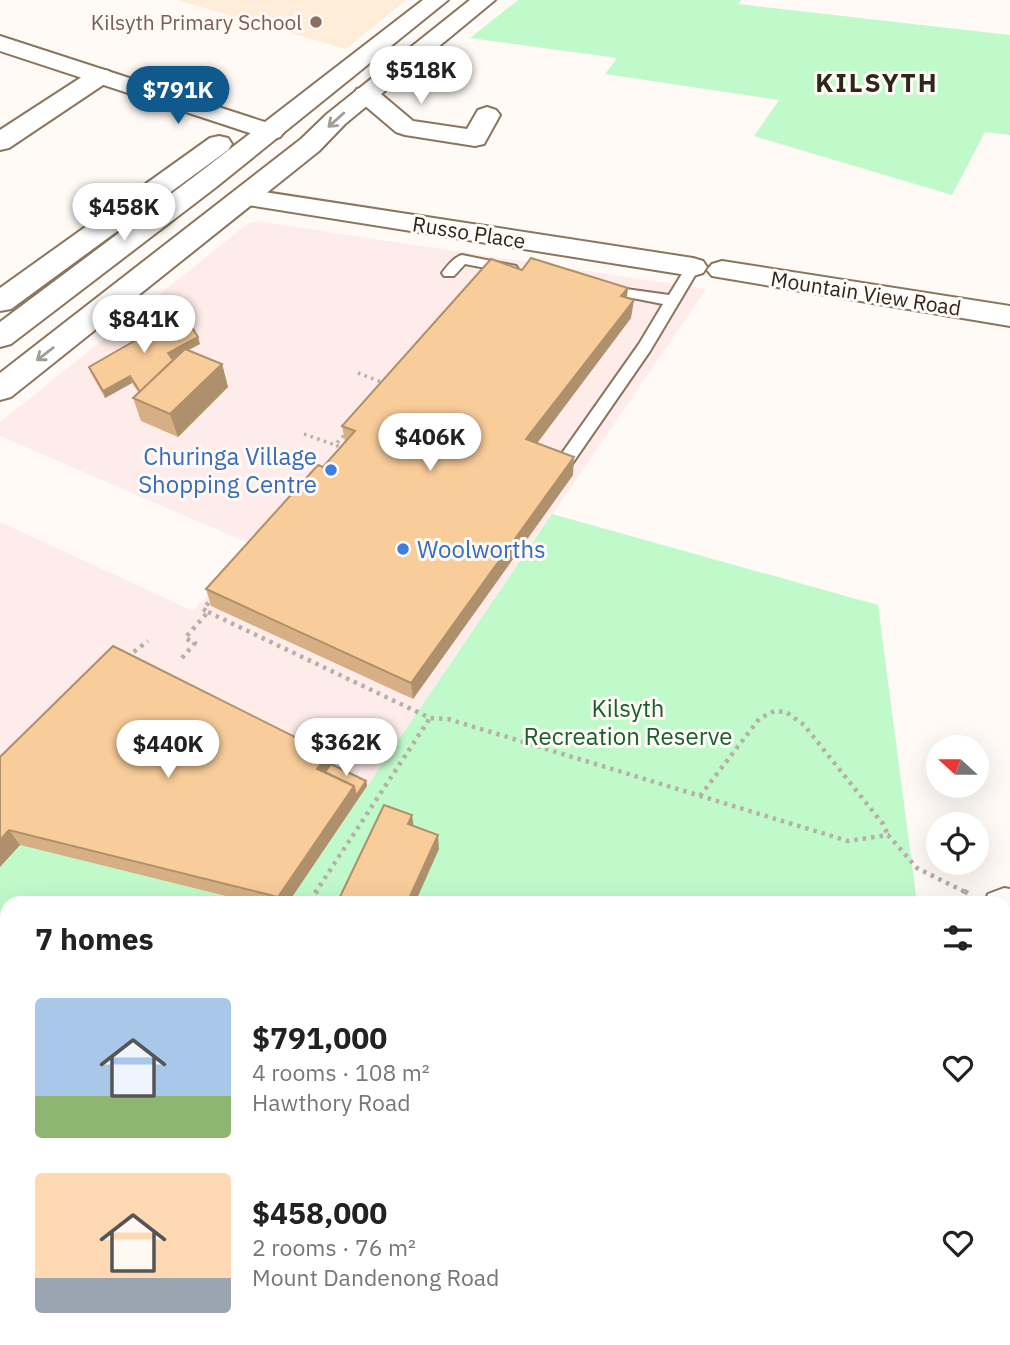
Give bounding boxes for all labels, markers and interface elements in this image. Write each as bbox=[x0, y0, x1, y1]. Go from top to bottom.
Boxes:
place label: Kilsyth Primary School bbox=[91, 8, 302, 36]
marker: Kilsyth Primary School bbox=[308, 14, 324, 30]
pin: $518K bbox=[372, 46, 470, 106]
text: $518K bbox=[385, 54, 457, 84]
district label: KILSYTH bbox=[815, 65, 939, 99]
pin: $791K bbox=[129, 66, 227, 126]
text: $791K bbox=[142, 74, 214, 104]
one-way arrow bbox=[327, 112, 345, 128]
pin: $458K bbox=[75, 184, 173, 243]
text: $458K bbox=[88, 191, 160, 221]
street label: Russo Place bbox=[410, 209, 528, 255]
street label: Mountain View Road bbox=[769, 264, 963, 322]
pin: $841K bbox=[95, 296, 193, 355]
text: $841K bbox=[108, 303, 180, 333]
one-way arrow bbox=[36, 346, 55, 361]
pin: $406K bbox=[381, 414, 479, 473]
text: $406K bbox=[394, 421, 466, 451]
place label: Churinga Village Shopping Centre bbox=[138, 440, 317, 500]
marker: Churinga Village Shopping Centre bbox=[323, 462, 339, 478]
place label: Woolworths bbox=[417, 533, 546, 565]
marker: Woolworths bbox=[395, 541, 411, 557]
park label: Kilsyth Recreation Reserve bbox=[524, 692, 732, 752]
pin: $362K bbox=[297, 718, 395, 778]
pin: $440K bbox=[119, 720, 217, 780]
text: $362K bbox=[310, 726, 382, 756]
text: $440K bbox=[132, 728, 204, 758]
north arrow bbox=[926, 735, 989, 798]
map controls bbox=[926, 735, 989, 875]
button: locate bbox=[926, 812, 989, 875]
text: 7 homes bbox=[35, 919, 154, 958]
icon: filters bbox=[939, 919, 977, 957]
text: $791,000 bbox=[252, 1018, 387, 1057]
icon: home bbox=[91, 1026, 175, 1110]
icon: heart bbox=[939, 1049, 977, 1087]
text: 4 rooms · 108 m² bbox=[252, 1057, 430, 1087]
text: Hawthory Road bbox=[252, 1087, 411, 1117]
text: $458,000 bbox=[252, 1193, 387, 1232]
icon: home bbox=[91, 1201, 175, 1285]
icon: heart bbox=[939, 1224, 977, 1262]
text: 2 rooms · 76 m² bbox=[252, 1232, 416, 1262]
text: Mount Dandenong Road bbox=[252, 1262, 499, 1292]

